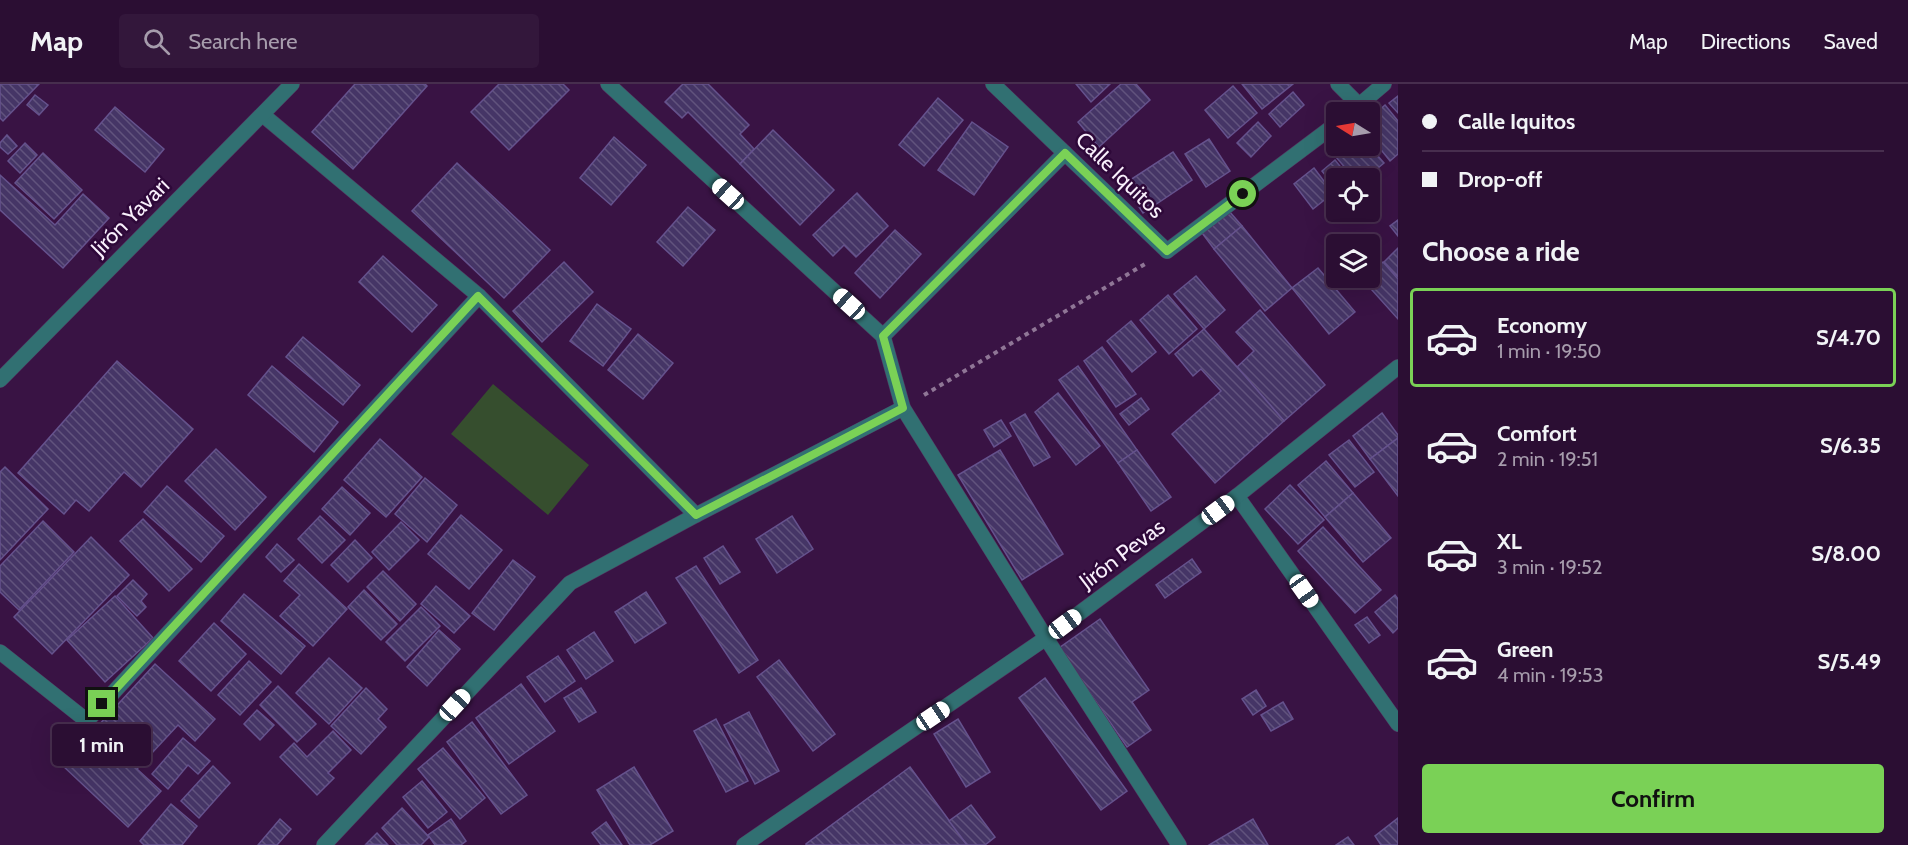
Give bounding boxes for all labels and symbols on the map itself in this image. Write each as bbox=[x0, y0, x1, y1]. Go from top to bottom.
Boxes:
north arrow bbox=[1326, 102, 1380, 156]
street label: Calle Iquitos bbox=[1070, 126, 1170, 224]
street label: Jirón Yavari bbox=[84, 172, 175, 263]
car bbox=[709, 175, 747, 213]
route start bbox=[1229, 180, 1256, 207]
car bbox=[830, 285, 868, 323]
car bbox=[1198, 492, 1238, 528]
street label: Jirón Pevas bbox=[1073, 513, 1170, 595]
car bbox=[1286, 571, 1322, 611]
car bbox=[1045, 606, 1085, 642]
car bbox=[436, 686, 474, 724]
route end bbox=[88, 690, 115, 717]
car bbox=[913, 698, 953, 734]
callout: 1 min bbox=[52, 725, 152, 767]

